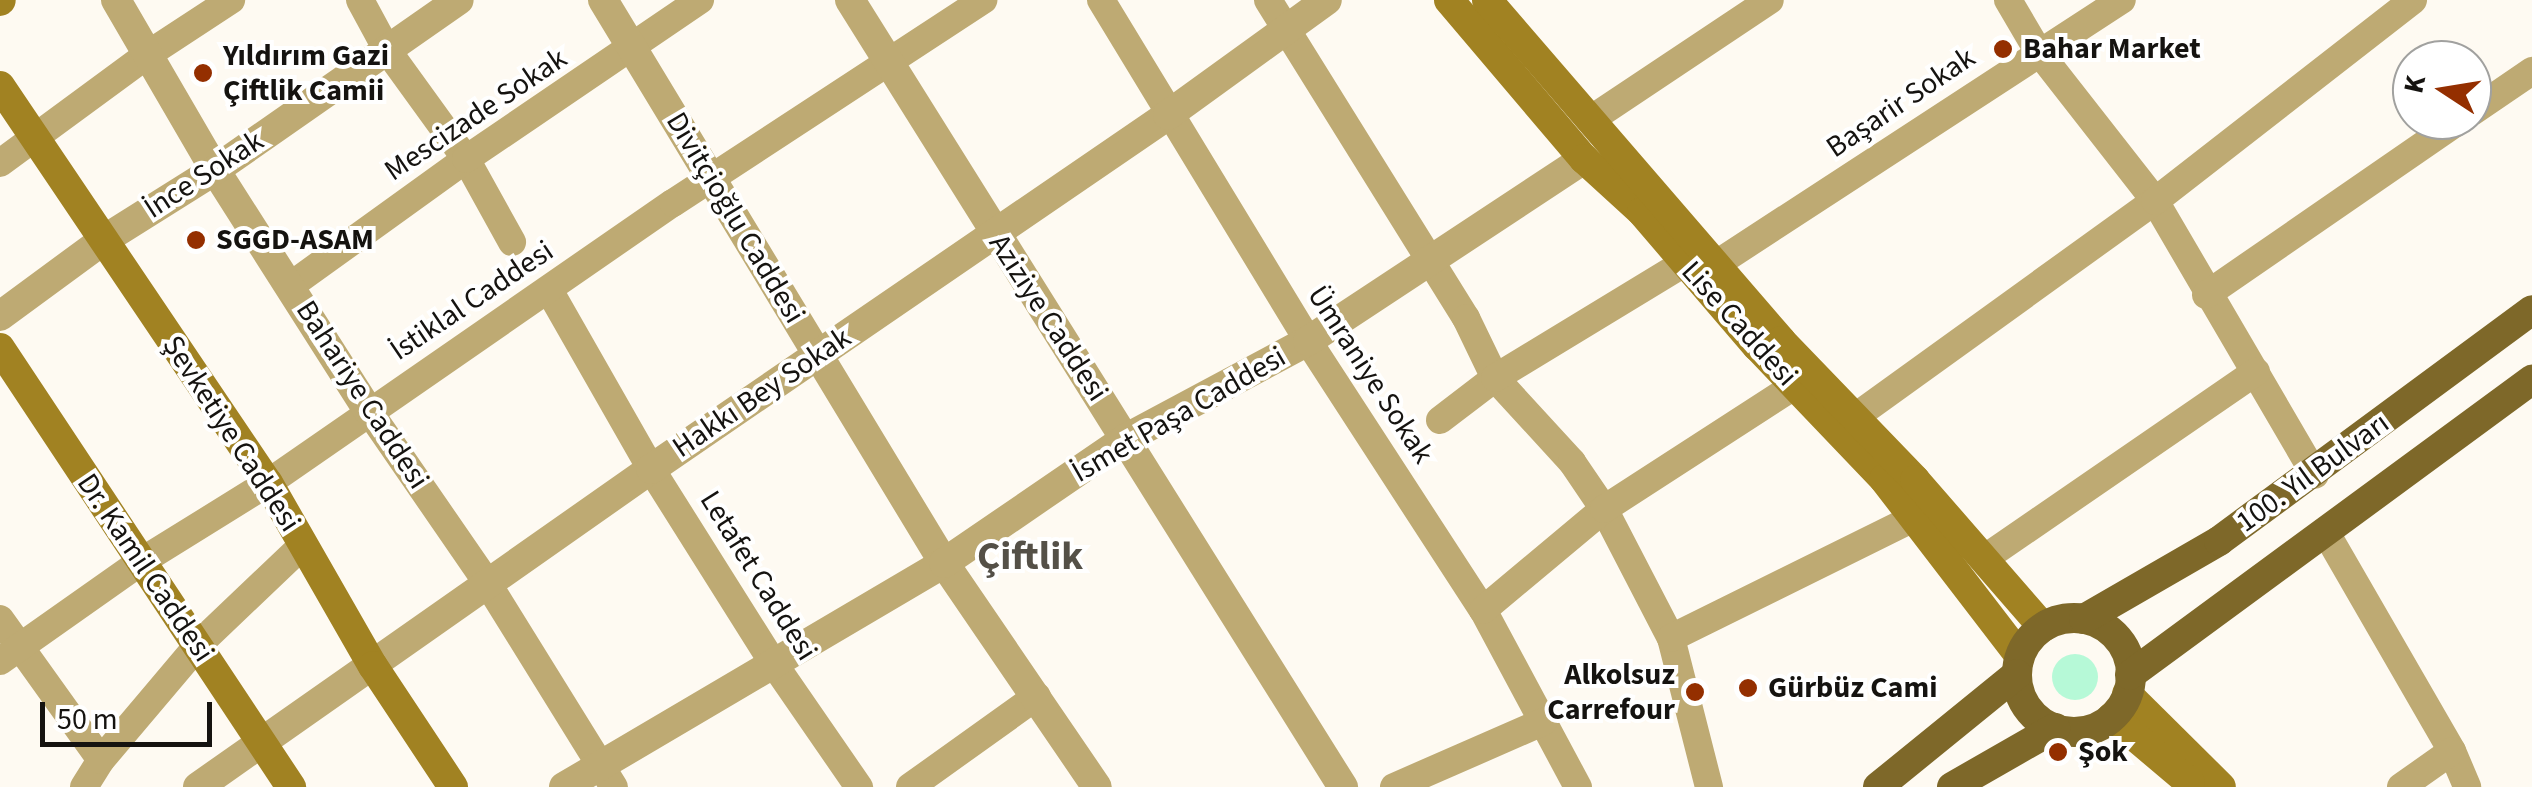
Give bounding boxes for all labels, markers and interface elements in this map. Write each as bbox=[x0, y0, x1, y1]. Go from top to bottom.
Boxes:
place label: Bahar Market bbox=[2023, 31, 2201, 67]
place label: Yıldırım Gazi Çiftlik Camii bbox=[223, 38, 389, 108]
marker: Bahar Market bbox=[1992, 38, 2014, 60]
street label: Başarir Sokak bbox=[1820, 40, 1982, 166]
north arrow bbox=[2392, 40, 2492, 140]
street label: Mescizade Sokak bbox=[378, 41, 574, 189]
marker: Yıldırım Gazi Çiftlik Camii bbox=[192, 62, 214, 84]
text: K bbox=[2393, 72, 2436, 97]
street label: Divitçioğlu Caddesi bbox=[658, 106, 812, 330]
street label: İnce Sokak bbox=[138, 123, 270, 227]
place label: SGGD-ASAM bbox=[216, 222, 374, 258]
street label: Aziziye Caddesi bbox=[981, 228, 1115, 408]
marker: SGGD-ASAM bbox=[185, 229, 207, 251]
street label: İstiklal Caddesi bbox=[384, 233, 560, 369]
street label: Lise Caddesi bbox=[1674, 254, 1804, 394]
street label: Ümraniye Sokak bbox=[1299, 279, 1441, 471]
street label: Bahariye Caddesi bbox=[288, 294, 436, 496]
street label: Hakkı Bey Sokak bbox=[666, 320, 858, 466]
street label: Şevketiye Caddesi bbox=[154, 329, 308, 539]
street label: İsmet Paşa Caddesi bbox=[1066, 339, 1292, 491]
street label: 100. Yıl Bulvarı bbox=[2229, 405, 2397, 541]
street label: Dr. Kamil Caddesi bbox=[69, 467, 221, 669]
street label: Letafet Caddesi bbox=[692, 485, 824, 667]
district label: Çiftlik bbox=[977, 533, 1083, 581]
place label: Alkolsuz Carrefour bbox=[1547, 657, 1675, 728]
place label: Gürbüz Cami bbox=[1768, 670, 1937, 706]
marker: Gürbüz Cami bbox=[1737, 677, 1759, 699]
marker: Alkolsuz Carrefour bbox=[1684, 681, 1706, 703]
scale bar bbox=[45, 682, 218, 744]
text: 50 m bbox=[57, 698, 118, 741]
place label: Şok bbox=[2078, 734, 2128, 770]
marker: Şok bbox=[2047, 741, 2069, 763]

